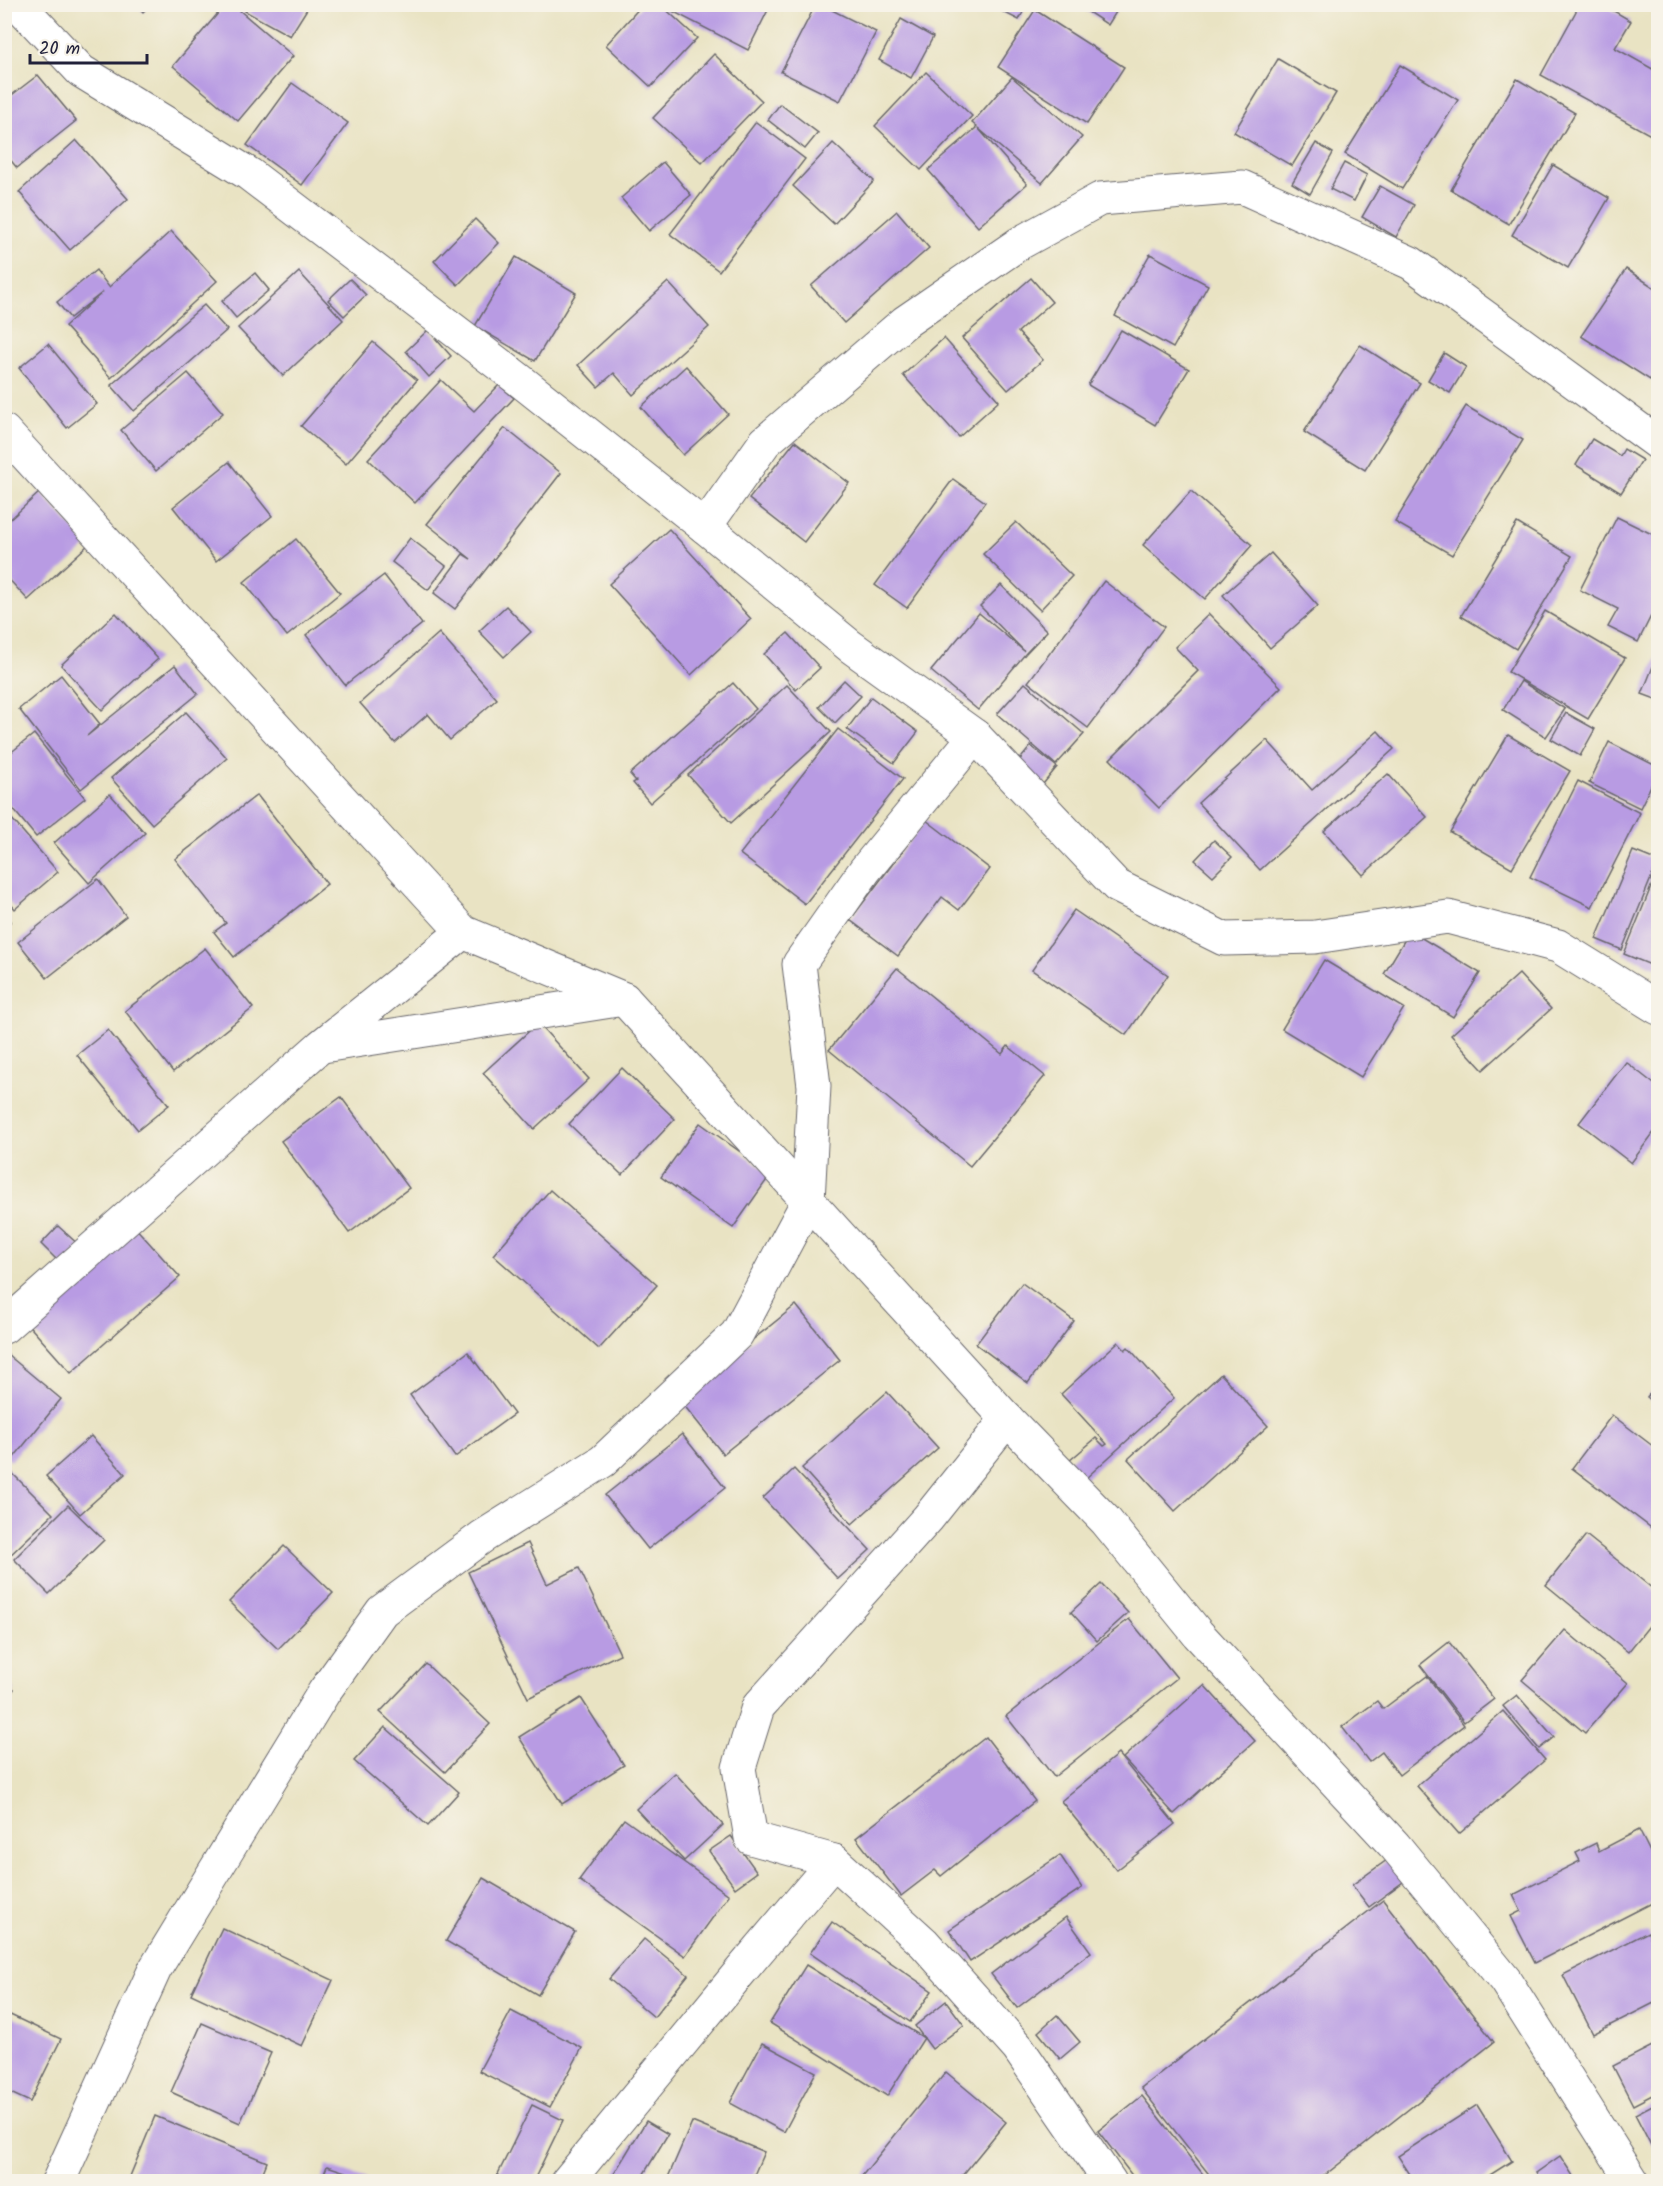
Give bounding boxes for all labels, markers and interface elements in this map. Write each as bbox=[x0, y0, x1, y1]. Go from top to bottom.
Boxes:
scale bar bbox=[30, 27, 147, 65]
text: 20 m bbox=[39, 35, 80, 64]

